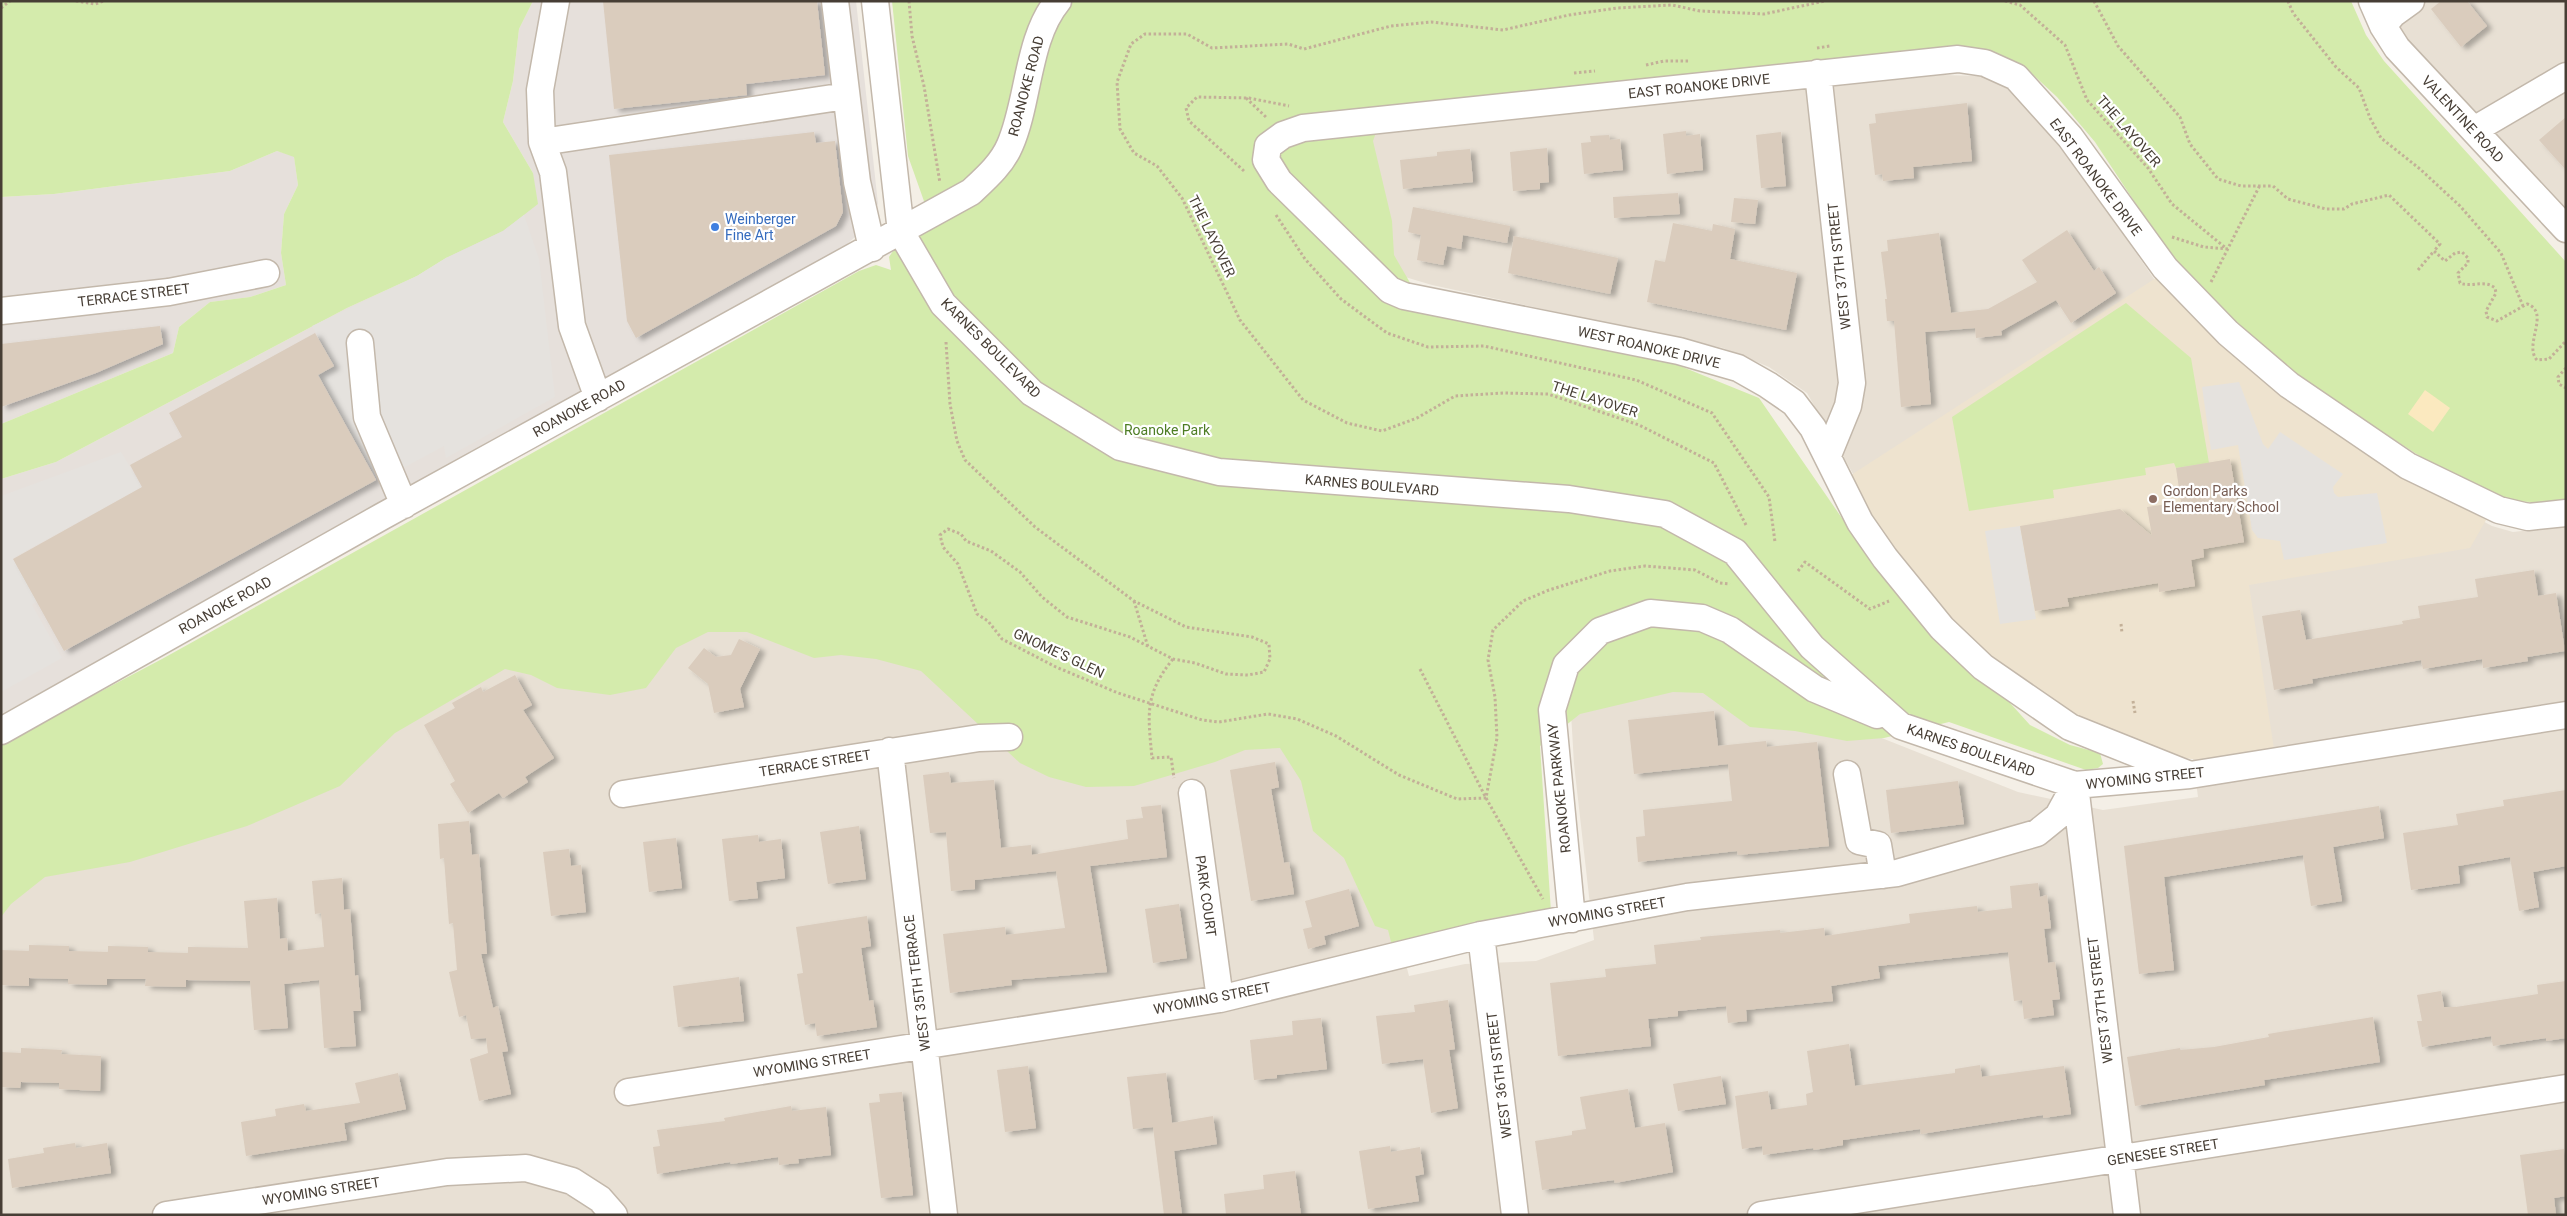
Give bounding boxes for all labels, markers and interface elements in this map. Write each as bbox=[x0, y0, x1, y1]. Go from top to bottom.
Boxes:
street label: ROANOKE ROAD bbox=[1005, 34, 1047, 138]
street label: EAST ROANOKE DRIVE bbox=[1627, 71, 1771, 101]
street label: VALENTINE ROAD bbox=[2419, 72, 2507, 166]
street label: THE LAYOVER bbox=[2094, 92, 2165, 170]
street label: EAST ROANOKE DRIVE bbox=[2047, 115, 2145, 239]
street label: THE LAYOVER bbox=[1185, 192, 1239, 280]
street label: WEST 37TH STREET bbox=[1824, 201, 1854, 330]
place label: Weinberger Fine Art bbox=[725, 211, 796, 243]
marker: Weinberger Fine Art bbox=[709, 221, 721, 233]
street label: TERRACE STREET bbox=[77, 280, 192, 310]
street label: KARNES BOULEVARD bbox=[938, 295, 1044, 401]
street label: WEST ROANOKE DRIVE bbox=[1576, 323, 1722, 371]
street label: ROANOKE ROAD bbox=[530, 376, 628, 440]
street label: THE LAYOVER bbox=[1550, 378, 1640, 420]
park label: Roanoke Park bbox=[1124, 422, 1211, 438]
street label: KARNES BOULEVARD bbox=[1304, 471, 1440, 499]
place label: Gordon Parks Elementary School bbox=[2163, 483, 2279, 515]
marker: Gordon Parks Elementary School bbox=[2147, 493, 2159, 505]
street label: ROANOKE ROAD bbox=[176, 573, 274, 637]
street label: GNOME'S GLEN bbox=[1011, 625, 1107, 681]
street label: KARNES BOULEVARD bbox=[1905, 721, 2037, 779]
street label: ROANOKE PARKWAY bbox=[1544, 722, 1574, 854]
street label: TERRACE STREET bbox=[758, 746, 873, 780]
street label: WYOMING STREET bbox=[2085, 764, 2206, 792]
street label: PARK COURT bbox=[1192, 854, 1220, 938]
street label: WYOMING STREET bbox=[1547, 894, 1668, 930]
street label: WEST 35TH TERRACE bbox=[901, 914, 933, 1052]
street label: WEST 37TH STREET bbox=[2084, 935, 2116, 1064]
street label: WYOMING STREET bbox=[1152, 979, 1273, 1017]
street label: WEST 36TH STREET bbox=[1483, 1010, 1515, 1139]
street label: WYOMING STREET bbox=[752, 1046, 873, 1080]
street label: GENESEE STREET bbox=[2106, 1135, 2221, 1169]
street label: WYOMING STREET bbox=[261, 1174, 382, 1208]

